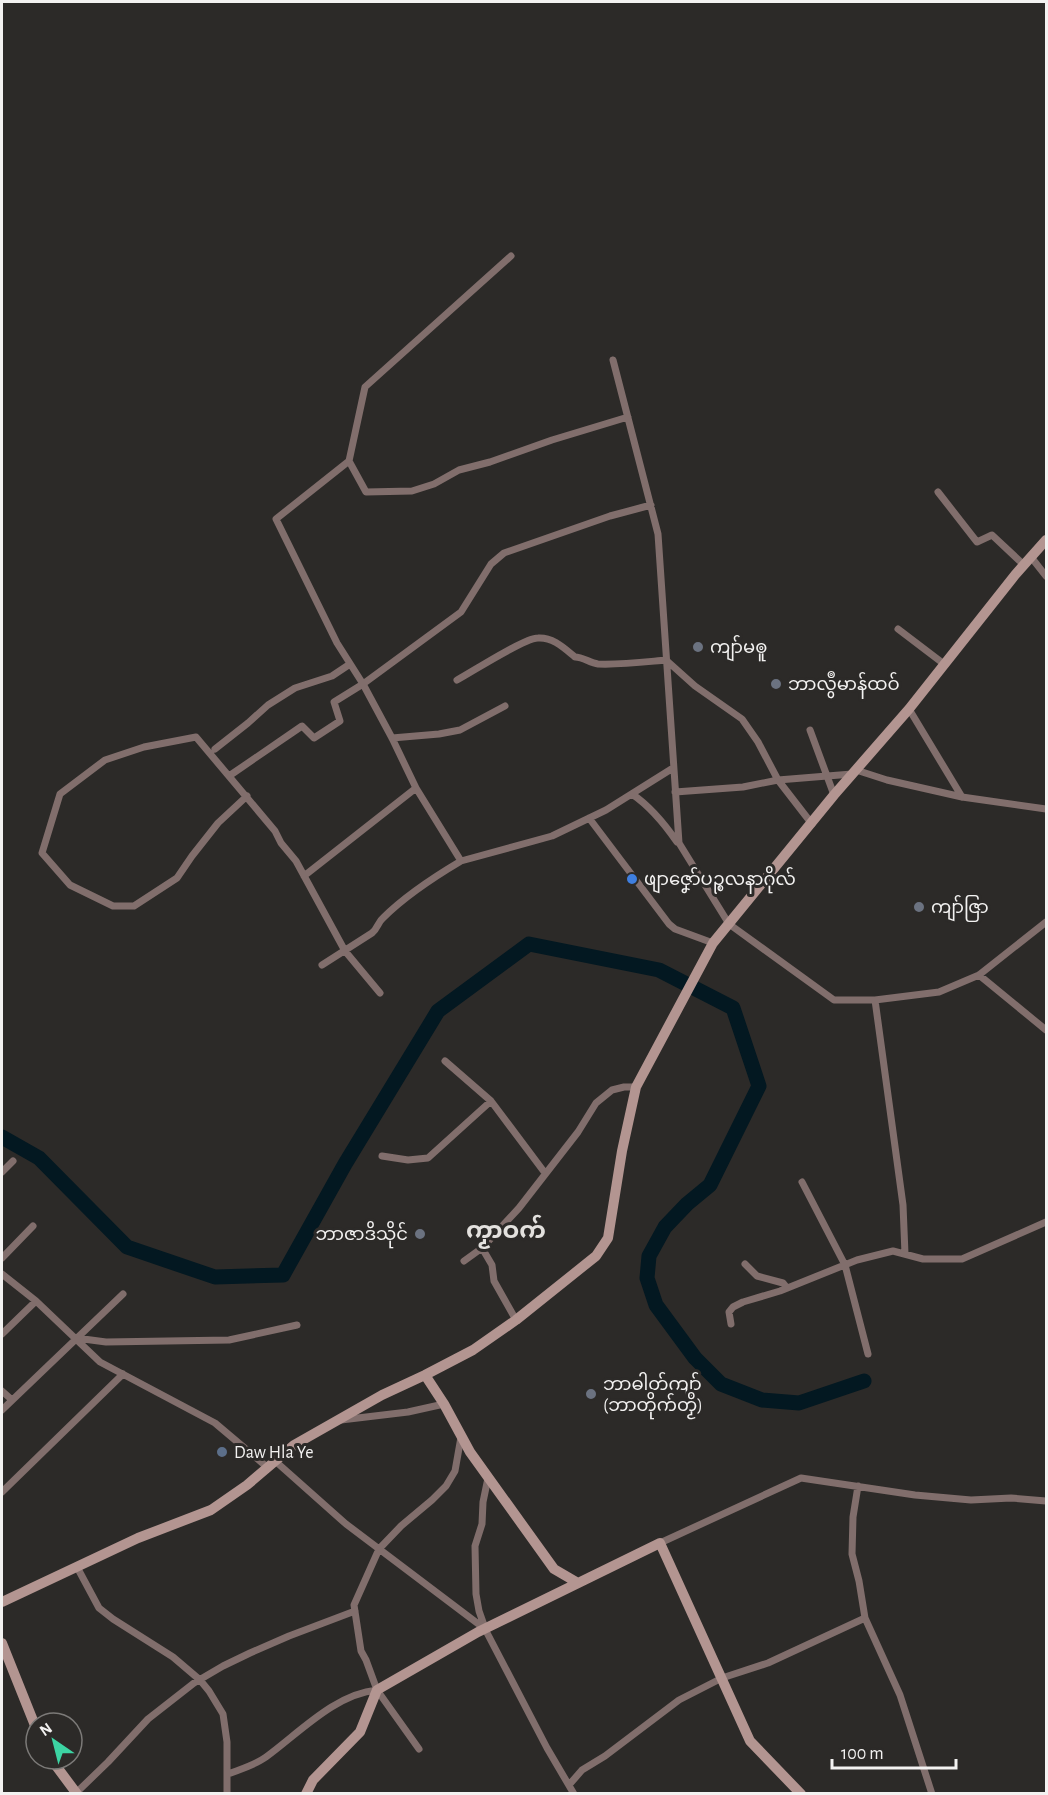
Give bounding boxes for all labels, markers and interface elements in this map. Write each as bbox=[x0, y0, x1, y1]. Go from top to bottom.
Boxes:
place label: ကျာ်မၜူ bbox=[710, 634, 767, 662]
marker: ကျာ်မၜူ bbox=[691, 640, 705, 654]
place label: ဘာလွဳမာန်ထဝ် bbox=[788, 671, 900, 699]
marker: ဘာလွဳမာန်ထဝ် bbox=[769, 677, 783, 691]
place label: ဖျာဇၞော်ပဉ္စလနာဂိုလ် bbox=[644, 865, 796, 894]
marker: ဖျာဇၞော်ပဉ္စလနာဂိုလ် bbox=[625, 872, 639, 886]
place label: ကျာ်ဇြာ bbox=[931, 894, 989, 922]
marker: ကျာ်ဇြာ bbox=[912, 900, 926, 914]
district label: ကၟာဝက် bbox=[466, 1214, 546, 1249]
place label: ဘာဇာဒိသိုင် bbox=[316, 1220, 408, 1249]
marker: ဘာဇာဒိသိုင် bbox=[413, 1227, 427, 1241]
place label: ဘာဓါတ်ကျာ် (ဘာတိုက်တၟိ) bbox=[603, 1371, 703, 1420]
marker: ဘာဓါတ်ကျာ် (ဘာတိုက်တၟိ) bbox=[584, 1387, 598, 1401]
place label: Daw Hla Ye bbox=[234, 1444, 313, 1462]
marker: Daw Hla Ye bbox=[215, 1445, 229, 1459]
north arrow bbox=[24, 1711, 84, 1771]
text: N bbox=[37, 1720, 55, 1739]
scale bar bbox=[832, 1732, 956, 1770]
text: 100 m bbox=[841, 1745, 884, 1763]

